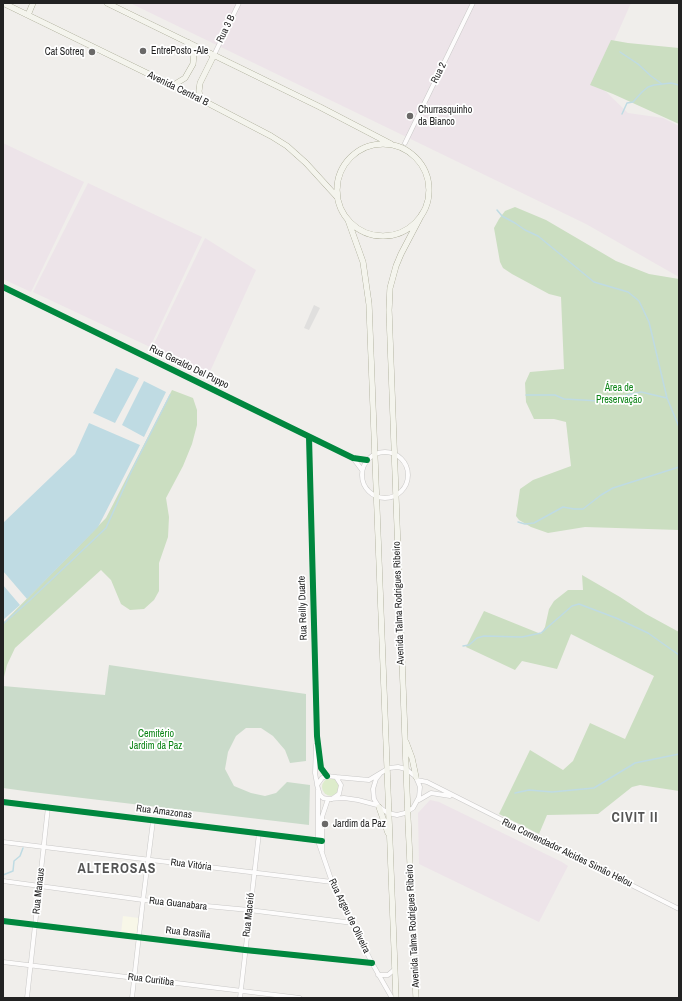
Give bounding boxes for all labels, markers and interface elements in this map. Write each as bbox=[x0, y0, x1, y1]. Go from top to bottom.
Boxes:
street label: Rua 3 B bbox=[214, 13, 238, 45]
place label: EntrePosto -Ale bbox=[151, 45, 208, 57]
place label: Cat Sotreq bbox=[45, 46, 84, 58]
marker: EntrePosto -Ale bbox=[138, 46, 148, 56]
marker: Cat Sotreq bbox=[87, 47, 97, 57]
street label: Rua 2 bbox=[429, 61, 449, 85]
street label: Avenida Central B bbox=[146, 69, 210, 109]
place label: Churrasquinho da Bianco bbox=[418, 104, 472, 128]
marker: Churrasquinho da Bianco bbox=[405, 111, 415, 121]
street label: Rua Geraldo Del Puppo bbox=[147, 343, 231, 391]
park label: Área de Preservação bbox=[596, 382, 642, 406]
street label: Avenida Talma Rodrigues Ribeiro bbox=[391, 541, 407, 665]
street label: Rua Reilly Duarte bbox=[296, 575, 310, 641]
park label: Cemitério Jardim da Paz bbox=[130, 728, 182, 752]
street label: Rua Amazonas bbox=[135, 803, 193, 821]
district label: CIVIT II bbox=[612, 810, 658, 826]
street label: Rua Comendador Alcides Simão Helou bbox=[500, 816, 634, 890]
place label: Jardim da Paz bbox=[333, 818, 386, 830]
marker: Jardim da Paz bbox=[320, 819, 330, 829]
street label: Rua Vitória bbox=[170, 857, 212, 873]
district label: ALTEROSAS bbox=[78, 861, 156, 877]
street label: Avenida Talma Rodrigues Ribeiro bbox=[404, 864, 422, 988]
street label: Rua Manaus bbox=[31, 867, 47, 915]
street label: Rua Argeu de Oliveira bbox=[326, 877, 372, 955]
street label: Rua Maceió bbox=[241, 892, 257, 938]
street label: Rua Guanabara bbox=[148, 895, 208, 913]
street label: Rua Brasília bbox=[165, 924, 211, 942]
street label: Rua Curitiba bbox=[127, 971, 175, 989]

